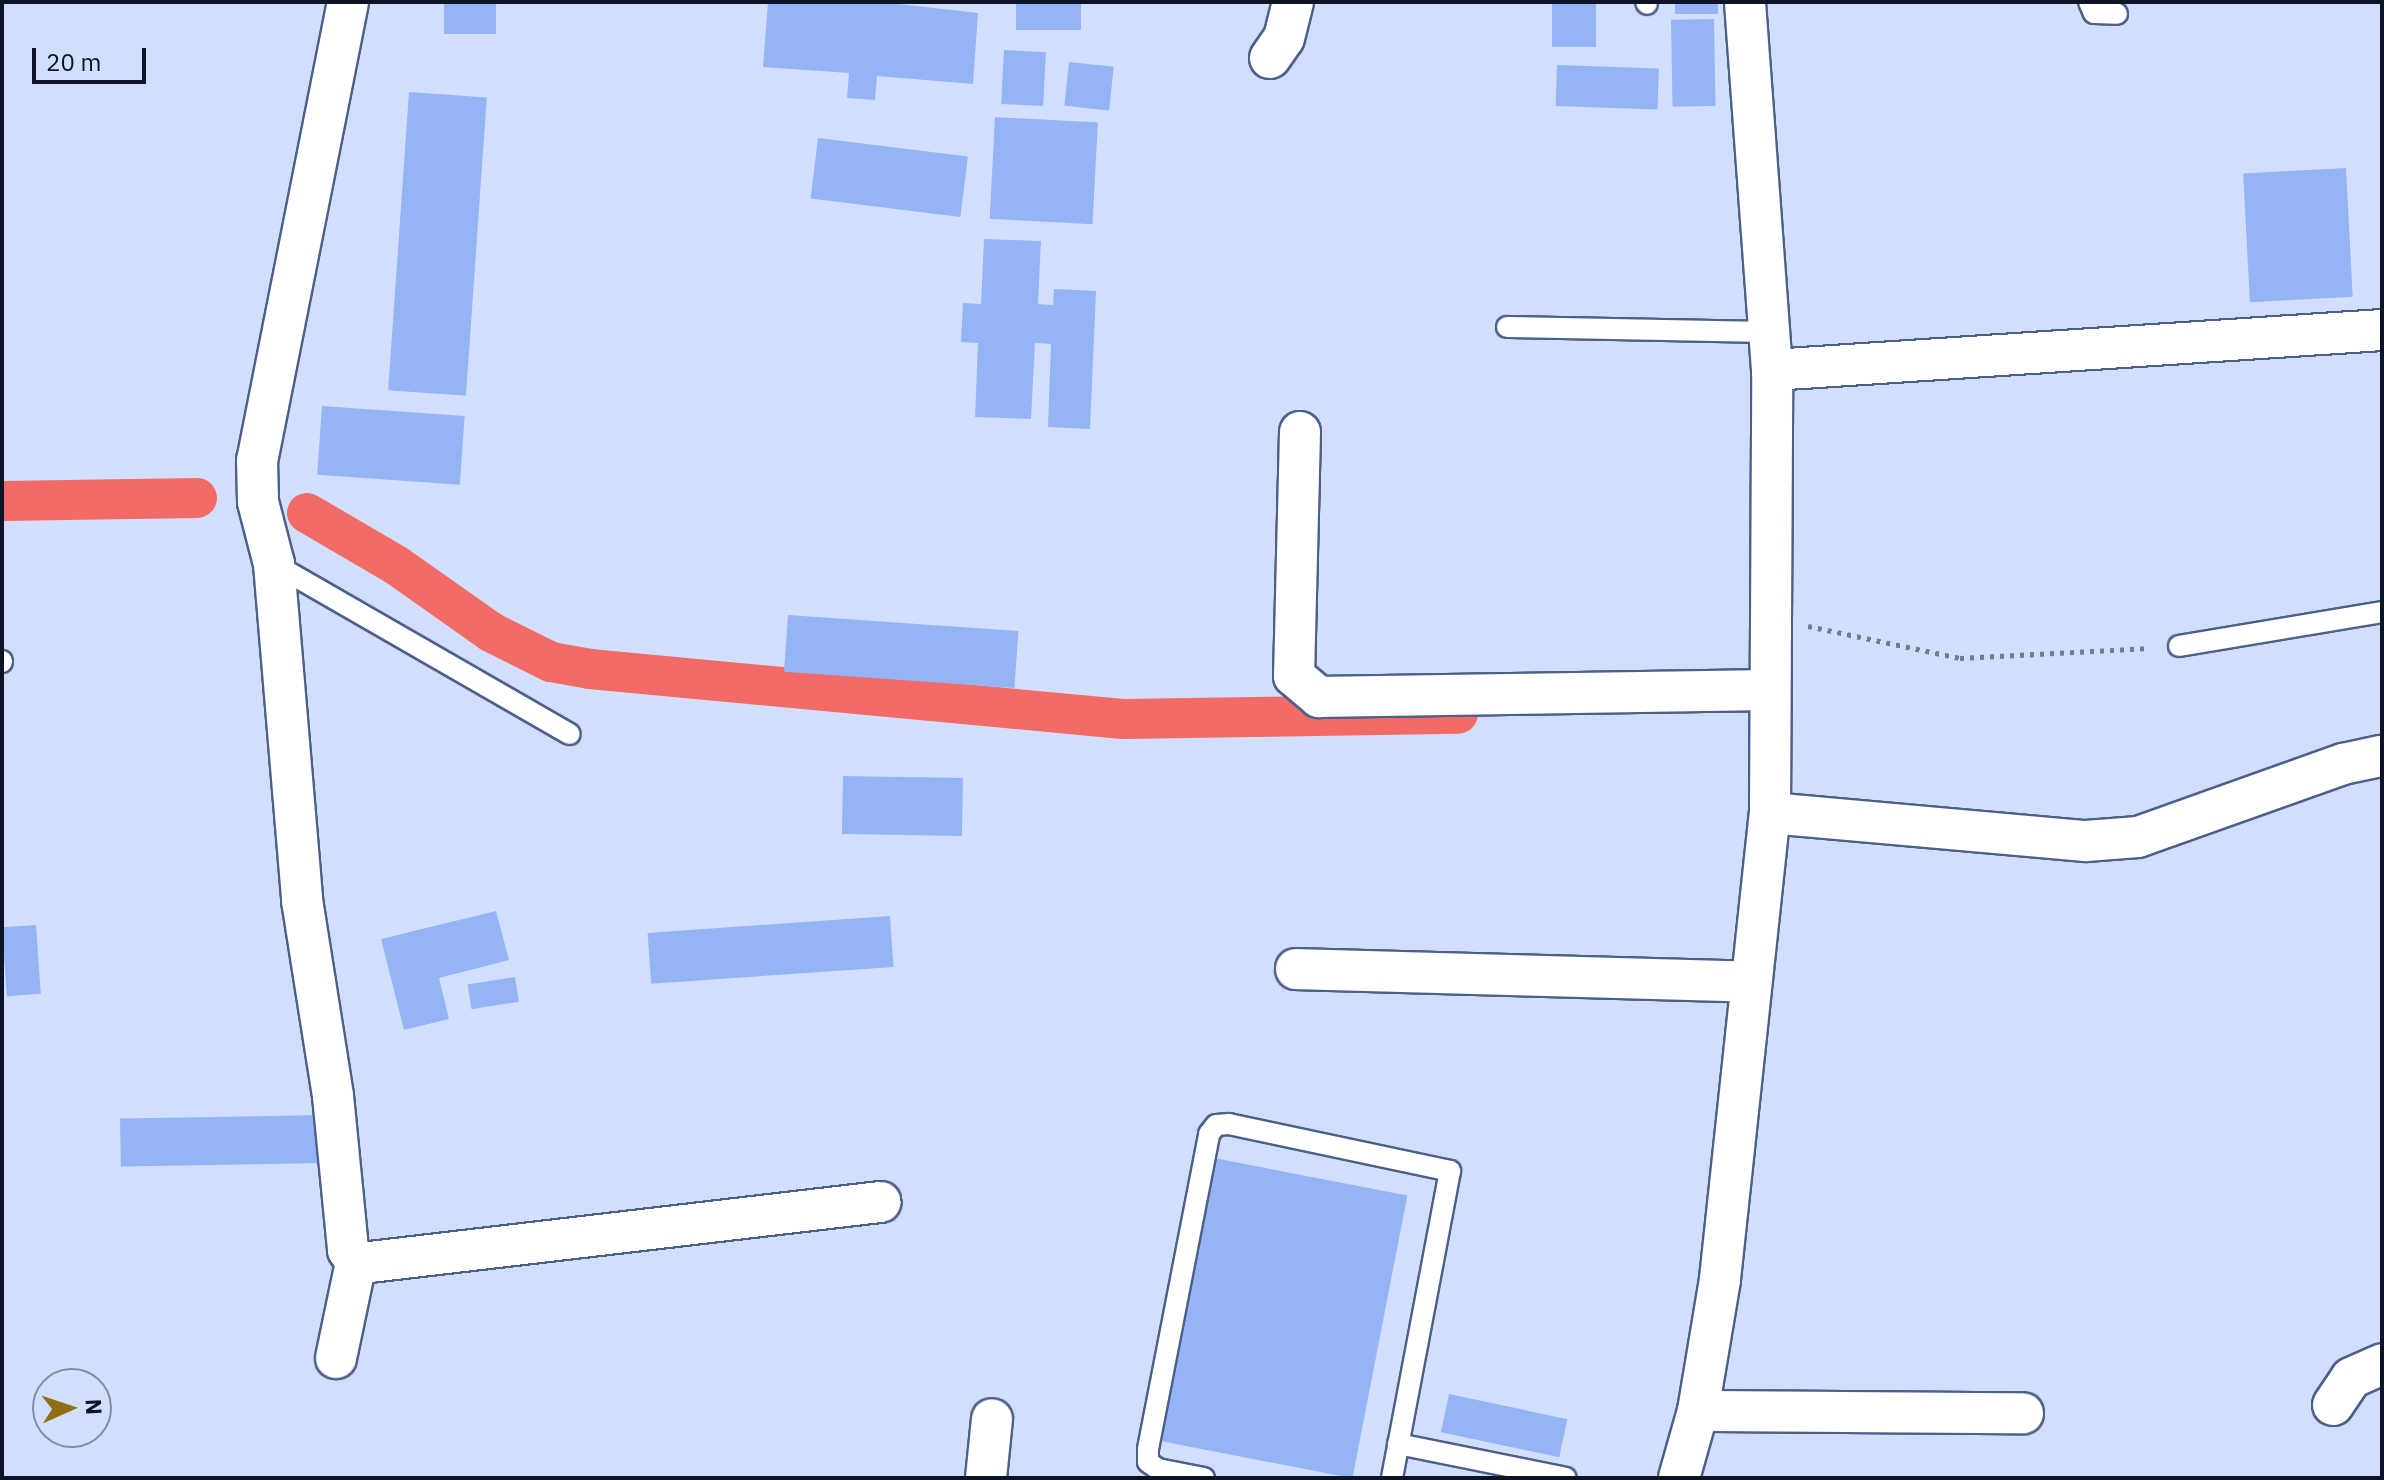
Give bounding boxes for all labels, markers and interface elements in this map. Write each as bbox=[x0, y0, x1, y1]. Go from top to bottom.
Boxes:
scale bar bbox=[36, 32, 150, 82]
text: 20 m bbox=[46, 46, 101, 78]
north arrow bbox=[32, 1368, 112, 1448]
text: N bbox=[80, 1398, 109, 1416]

